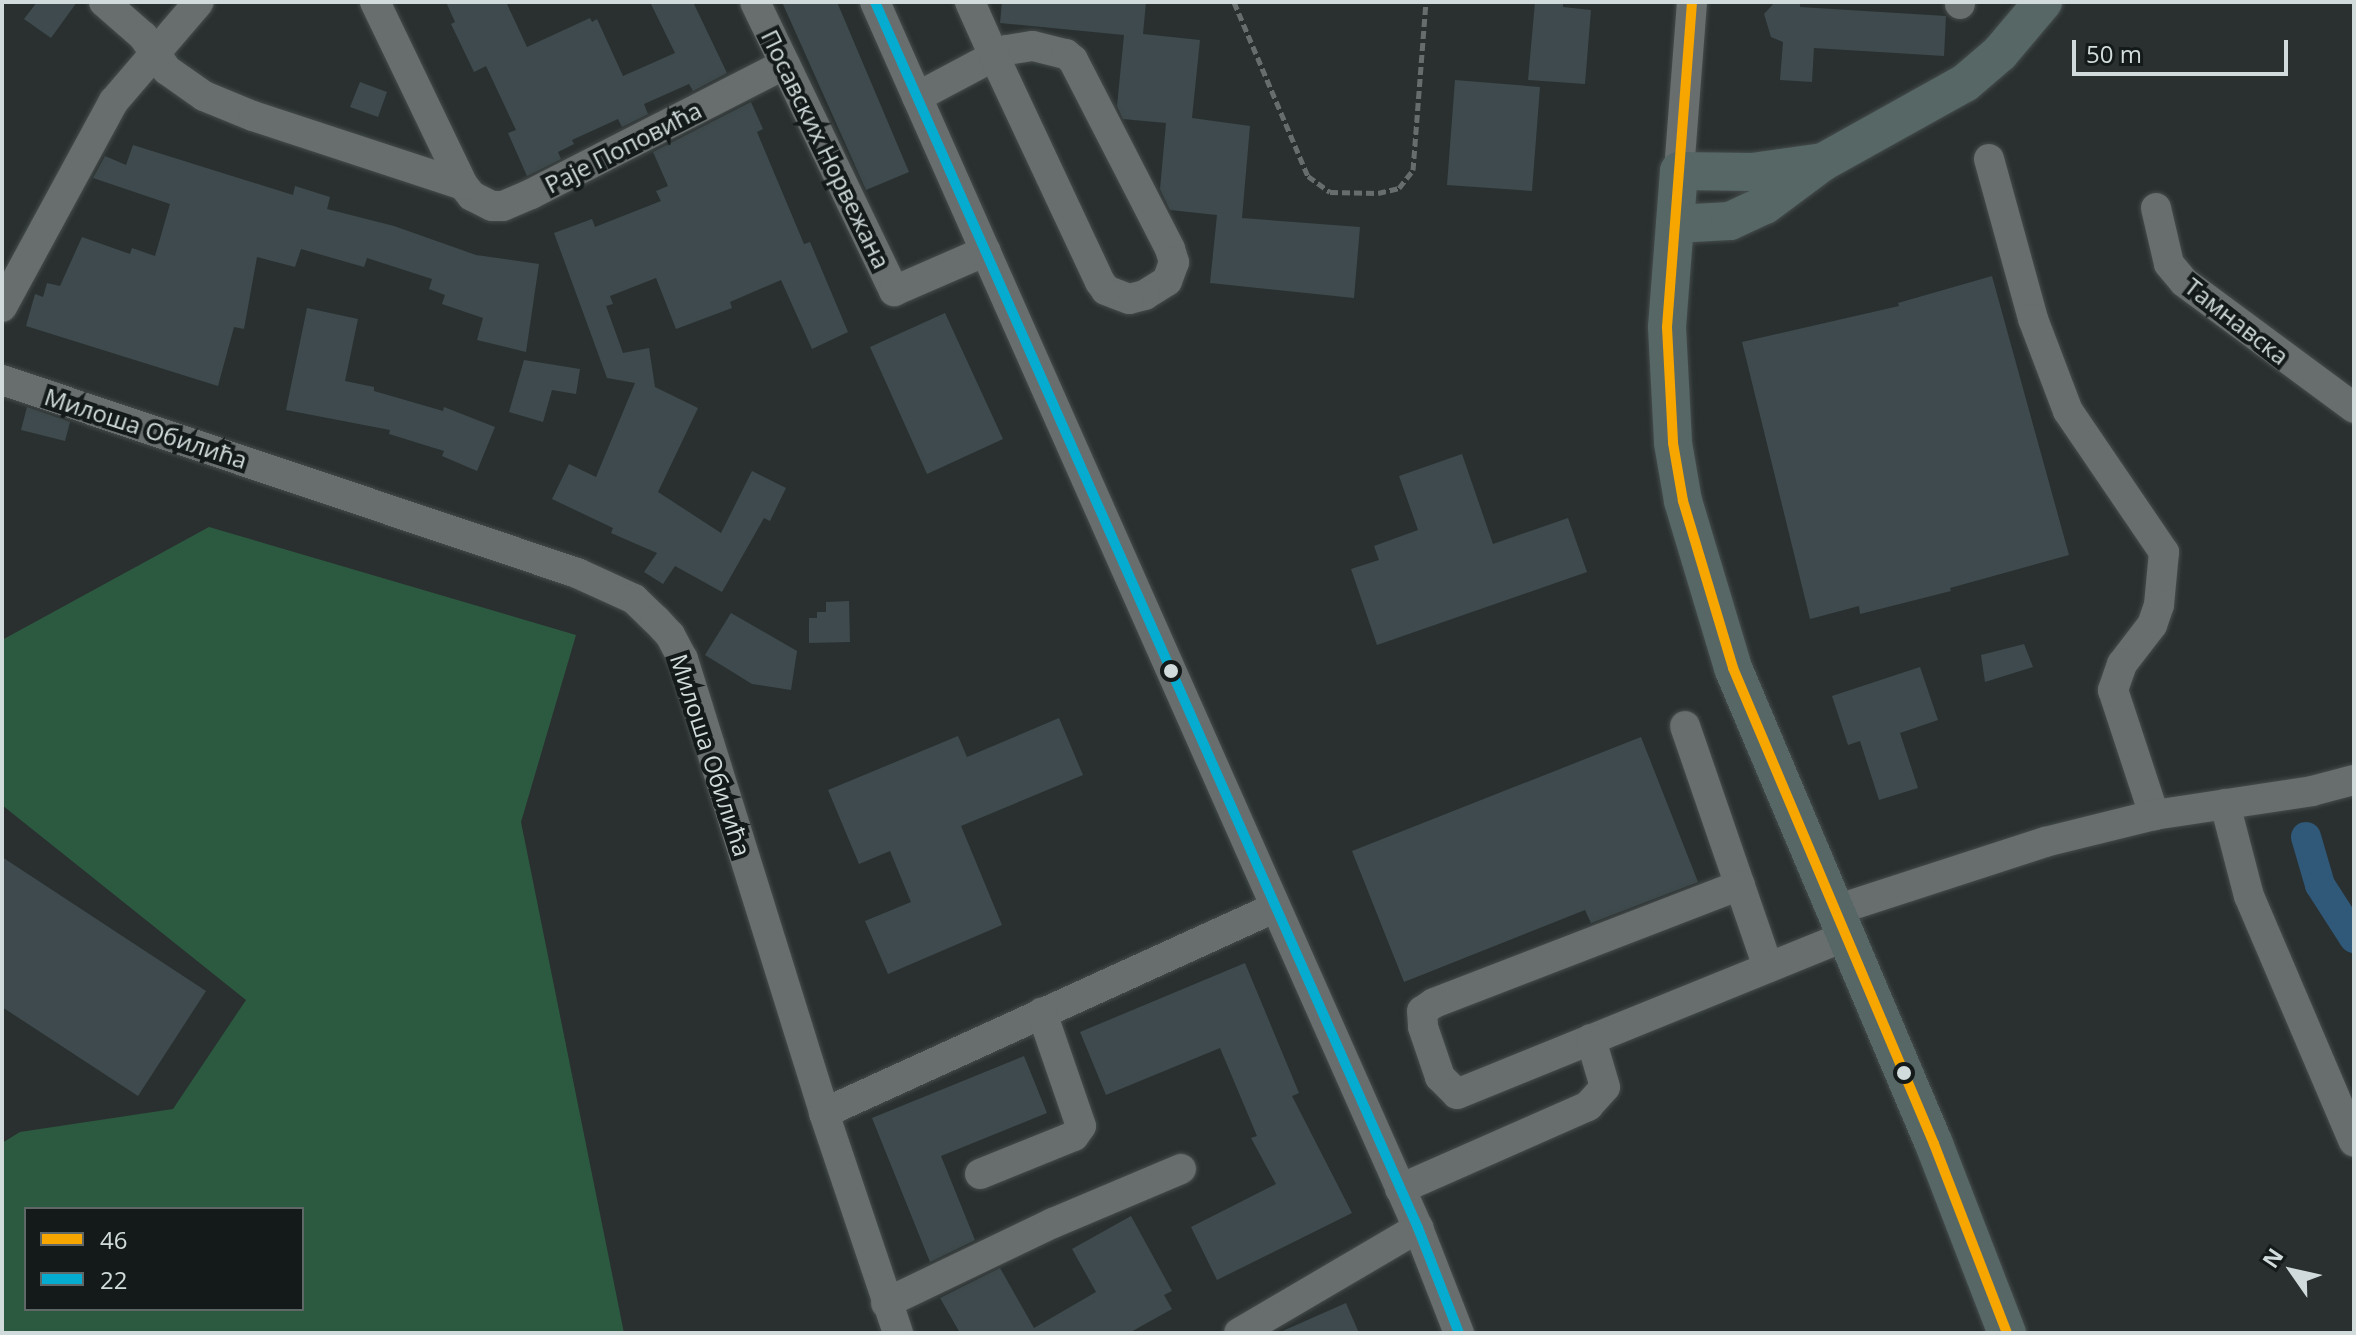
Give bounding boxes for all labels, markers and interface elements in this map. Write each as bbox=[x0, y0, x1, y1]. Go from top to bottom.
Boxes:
scale bar bbox=[2076, 24, 2292, 74]
street label: Посавских Норвежана bbox=[756, 25, 896, 273]
text: 50 m bbox=[2086, 37, 2142, 70]
street label: Раје Поповића bbox=[540, 95, 706, 199]
street label: Тамнавска bbox=[2179, 272, 2295, 370]
street label: Милоша Обилића bbox=[41, 382, 251, 474]
street label: Милоша Обилића bbox=[665, 650, 757, 860]
unlabelled marker bbox=[1163, 663, 1179, 679]
unlabelled marker bbox=[1896, 1065, 1912, 1081]
legend bbox=[24, 1207, 304, 1311]
text: 46 bbox=[100, 1223, 127, 1256]
north arrow bbox=[2252, 1231, 2332, 1311]
text: N bbox=[2255, 1242, 2290, 1273]
text: 22 bbox=[100, 1263, 127, 1296]

